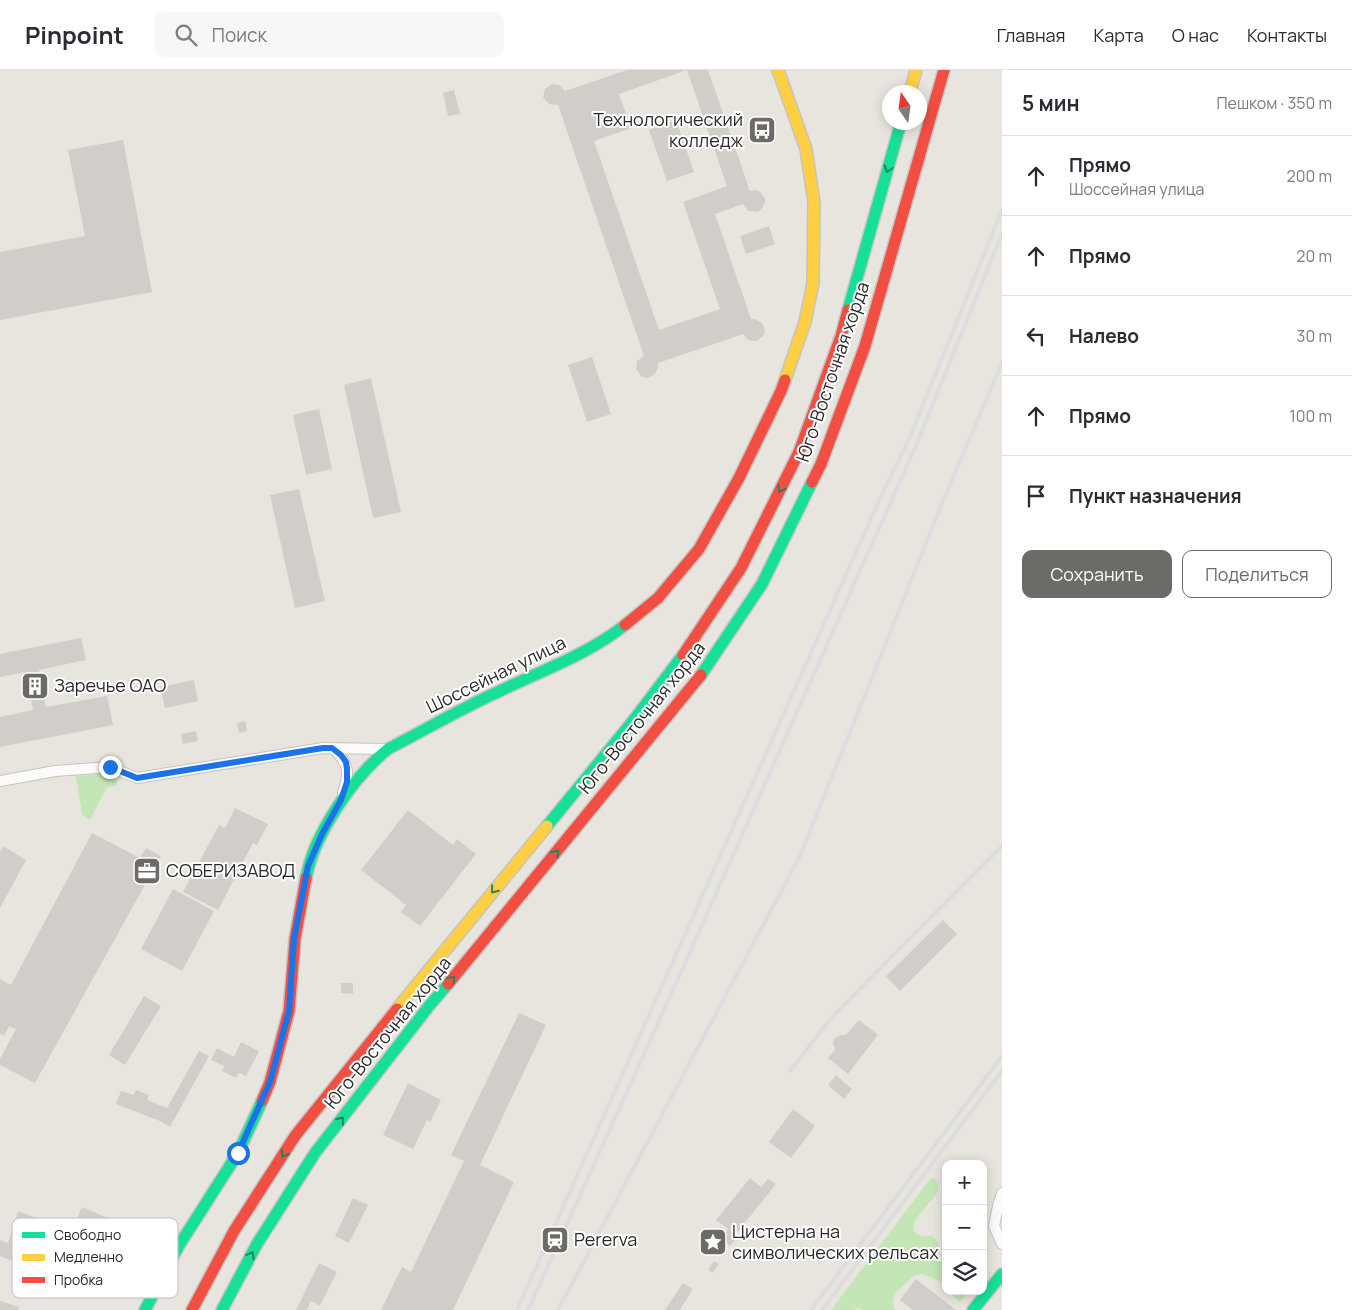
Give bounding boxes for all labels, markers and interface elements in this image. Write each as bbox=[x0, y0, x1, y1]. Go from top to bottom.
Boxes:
search box bbox=[154, 12, 504, 57]
text: Pinpoint bbox=[25, 18, 124, 51]
icon: search bbox=[172, 21, 200, 49]
text: Поиск bbox=[212, 22, 267, 48]
text: Главная bbox=[997, 23, 1066, 47]
text: Карта bbox=[1094, 23, 1144, 47]
text: О нас bbox=[1172, 23, 1219, 47]
text: Контакты bbox=[1247, 23, 1327, 47]
north arrow bbox=[882, 85, 927, 130]
text: 5 мин bbox=[1022, 89, 1080, 117]
text: Пешком · 350 m bbox=[1217, 92, 1332, 114]
place label: Технологический колледж bbox=[593, 107, 743, 152]
bus stop icon: Технологический колледж bbox=[747, 115, 777, 145]
text: Прямо bbox=[1069, 152, 1131, 178]
icon: ahead bbox=[1022, 162, 1050, 190]
one-way arrow bbox=[884, 165, 894, 173]
text: 200 m bbox=[1287, 165, 1332, 187]
text: Шоссейная улица bbox=[1069, 178, 1204, 200]
icon: ahead bbox=[1022, 242, 1050, 270]
text: Прямо bbox=[1069, 243, 1131, 269]
text: 20 m bbox=[1296, 245, 1332, 267]
street label: Юго-Восточная хорда bbox=[790, 278, 874, 465]
icon: left bbox=[1022, 322, 1050, 350]
text: Налево bbox=[1069, 323, 1139, 349]
text: 30 m bbox=[1297, 325, 1332, 347]
icon: ahead bbox=[1022, 402, 1050, 430]
text: Прямо bbox=[1069, 403, 1131, 429]
text: 100 m bbox=[1289, 405, 1332, 427]
icon: arrive bbox=[1022, 482, 1050, 510]
one-way arrow bbox=[777, 483, 787, 492]
text: Пункт назначения bbox=[1069, 483, 1242, 509]
button: Сохранить bbox=[1022, 550, 1172, 598]
button: Поделиться bbox=[1182, 550, 1332, 598]
street label: Шоссейная улица bbox=[422, 630, 569, 718]
street label: Юго-Восточная хорда bbox=[572, 636, 710, 798]
building icon: Заречье ОАО bbox=[20, 671, 50, 701]
place label: Заречье ОАО bbox=[54, 673, 166, 697]
route end bbox=[99, 756, 122, 779]
one-way arrow bbox=[550, 850, 558, 859]
office icon: СОБЕРИЗАВОД bbox=[132, 856, 162, 886]
place label: СОБЕРИЗАВОД bbox=[166, 858, 295, 882]
one-way arrow bbox=[491, 885, 500, 894]
street label: Юго-Восточная хорда bbox=[318, 951, 456, 1113]
one-way arrow bbox=[447, 976, 455, 985]
one-way arrow bbox=[335, 1117, 343, 1126]
route start bbox=[227, 1142, 250, 1165]
one-way arrow bbox=[281, 1148, 290, 1158]
map controls bbox=[942, 1160, 987, 1295]
button: + bbox=[942, 1160, 987, 1205]
button: − bbox=[942, 1205, 987, 1250]
legend bbox=[12, 1218, 178, 1298]
place label: Цистерна на символических рельсах bbox=[732, 1219, 939, 1264]
text: Свободно bbox=[54, 1225, 121, 1244]
station icon: Pererva bbox=[540, 1225, 570, 1255]
place label: Pererva bbox=[574, 1227, 637, 1251]
place icon: Цистерна на символических рельсах bbox=[698, 1227, 728, 1257]
text: Медленно bbox=[54, 1247, 123, 1266]
button: layers bbox=[942, 1250, 987, 1295]
one-way arrow bbox=[245, 1251, 255, 1260]
text: Пробка bbox=[54, 1270, 103, 1289]

